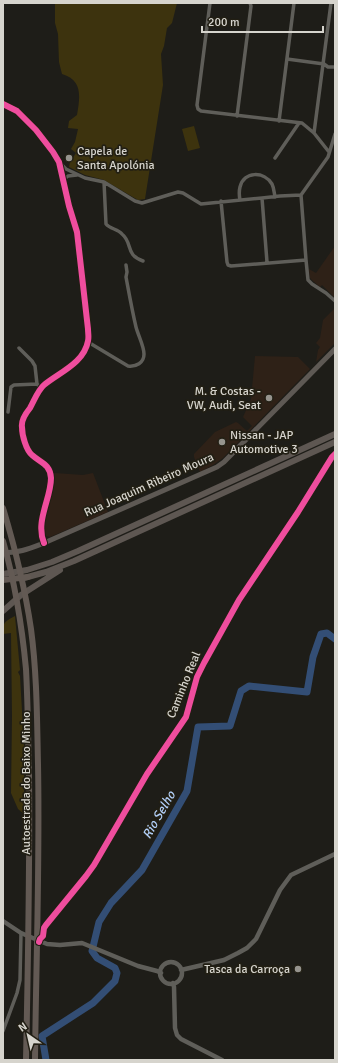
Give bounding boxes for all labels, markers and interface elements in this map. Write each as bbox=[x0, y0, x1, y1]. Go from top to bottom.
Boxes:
scale bar bbox=[202, 8, 323, 34]
text: 200 m bbox=[208, 15, 240, 30]
place label: Capela de Santa Apolónia bbox=[77, 144, 155, 173]
marker: Capela de Santa Apolónia bbox=[64, 153, 74, 163]
place label: M. & Costas - VW, Audi, Seat bbox=[187, 384, 261, 413]
marker: M. & Costas - VW, Audi, Seat bbox=[264, 393, 274, 403]
place label: Nissan - JAP Automotive 3 bbox=[230, 428, 298, 457]
marker: Nissan - JAP Automotive 3 bbox=[217, 437, 227, 447]
street label: Rua Joaquim Ribeiro Moura bbox=[82, 450, 216, 520]
street label: Caminho Real bbox=[164, 649, 204, 721]
street label: Autoestrada do Baixo Minho bbox=[19, 711, 34, 855]
water label: Rio Selho bbox=[139, 787, 180, 842]
place label: Tasca da Carroça bbox=[204, 962, 290, 977]
marker: Tasca da Carroça bbox=[293, 964, 303, 974]
north arrow bbox=[8, 1015, 48, 1055]
text: N bbox=[16, 1020, 29, 1035]

